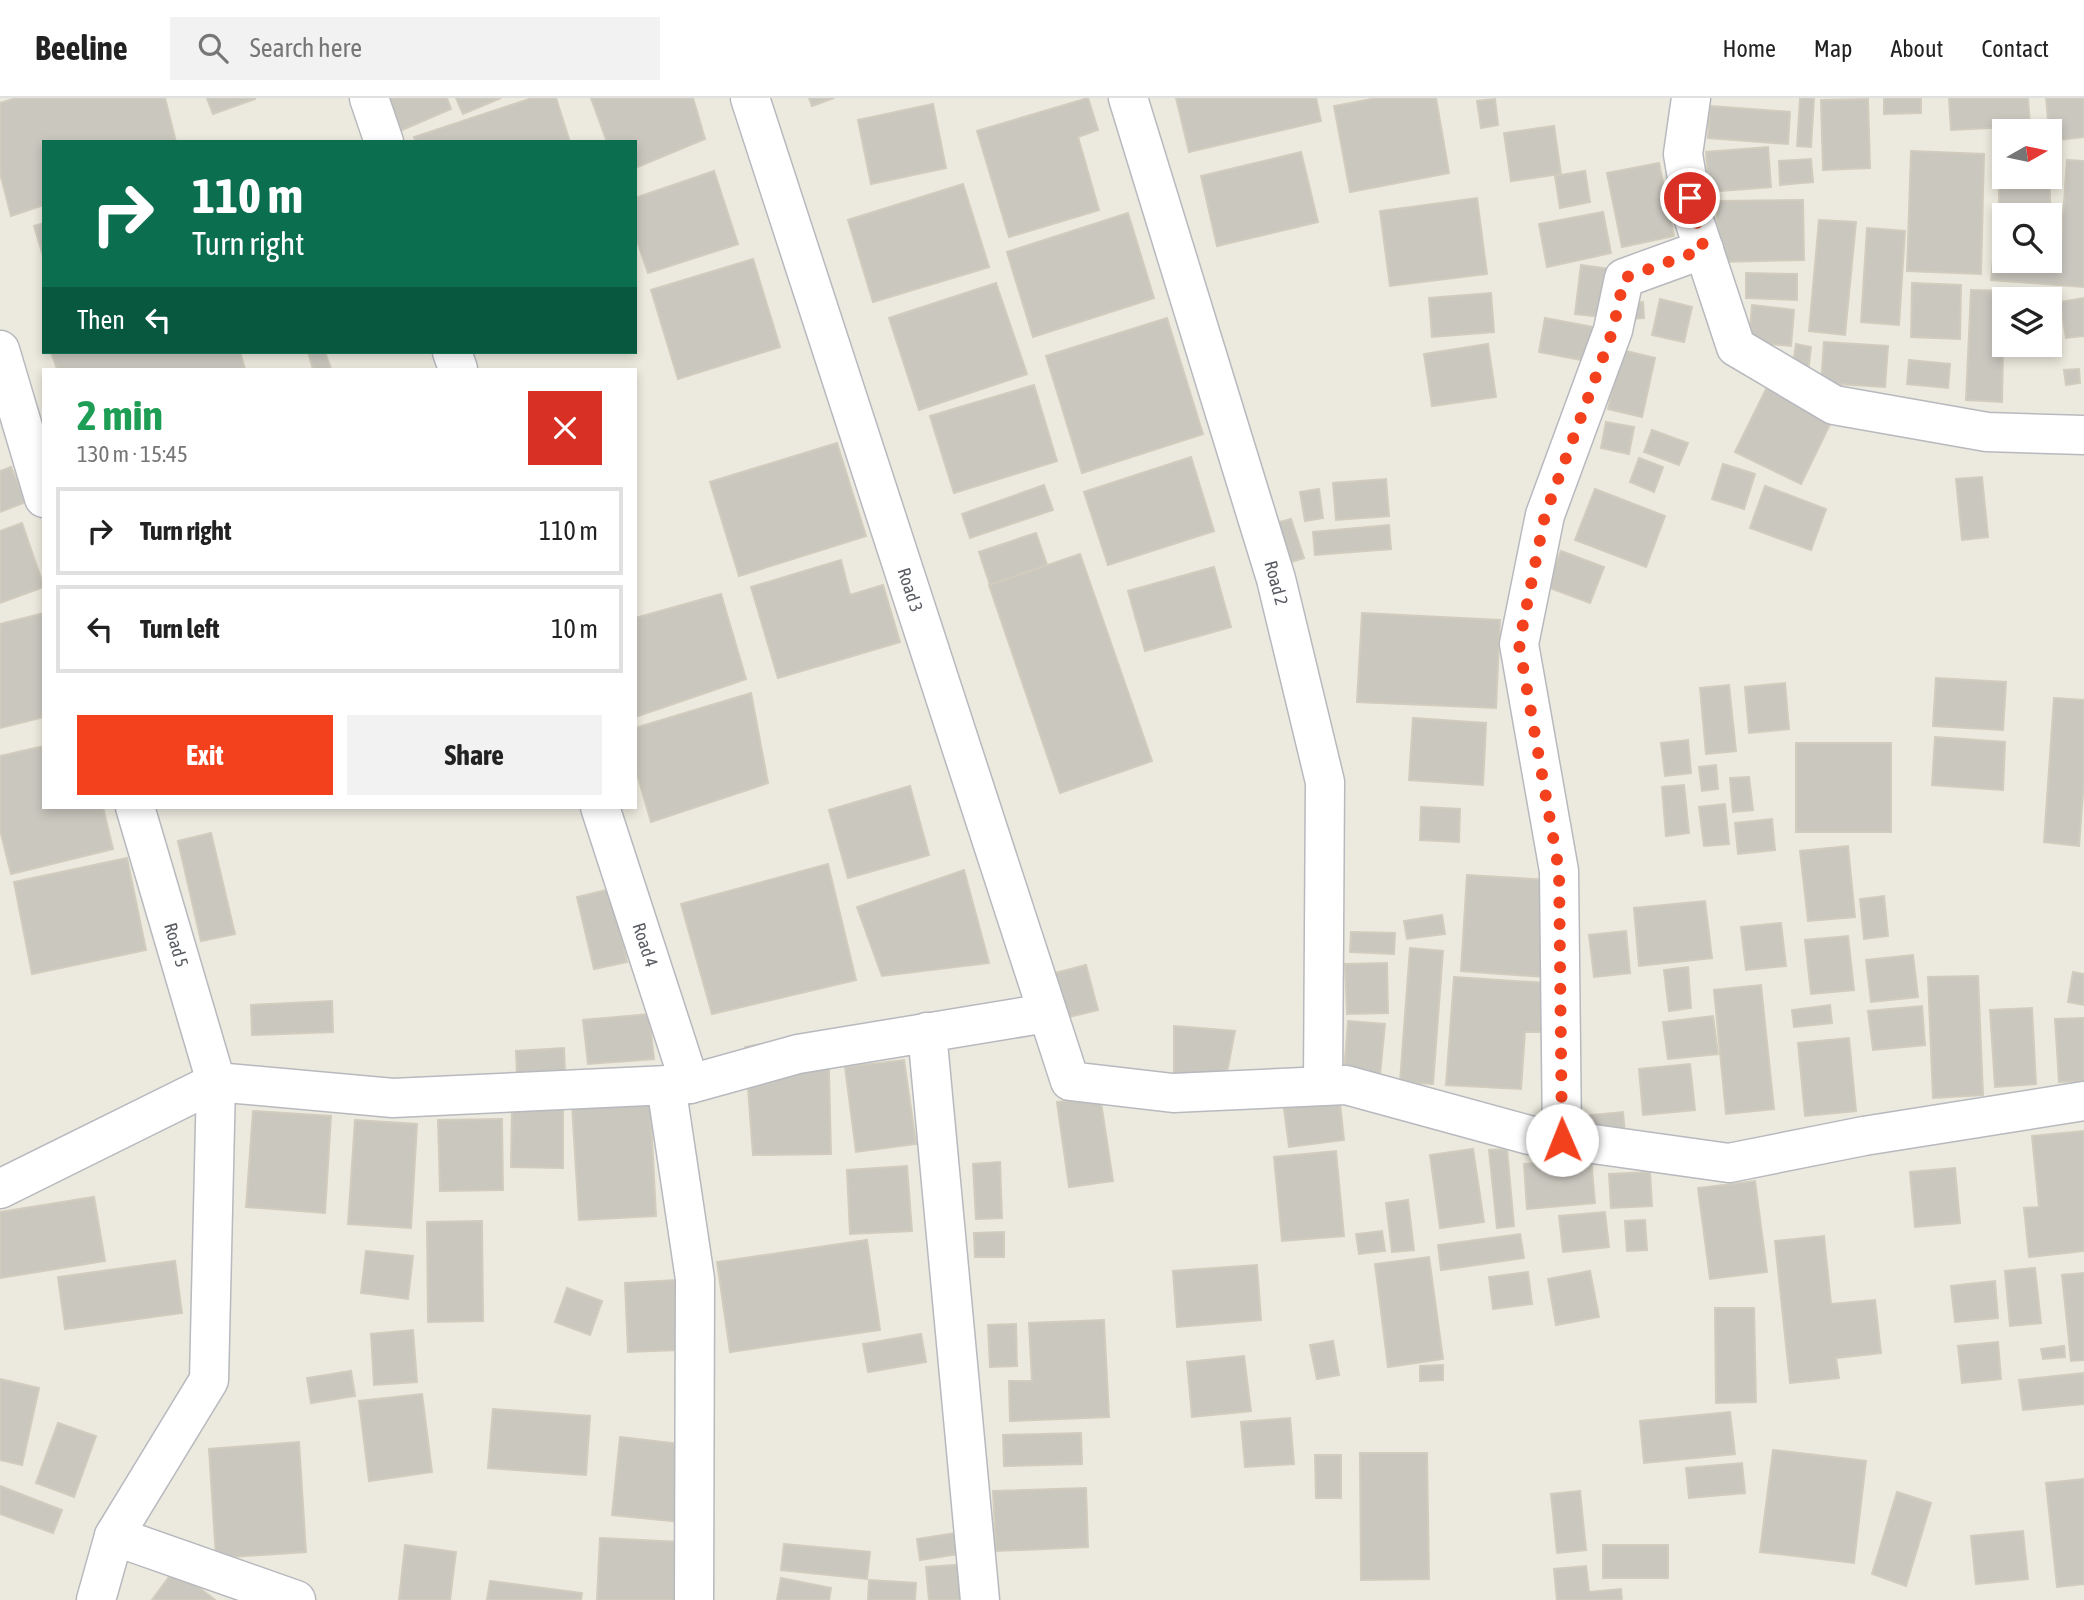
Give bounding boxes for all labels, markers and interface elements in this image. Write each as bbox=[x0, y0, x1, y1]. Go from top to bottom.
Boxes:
search box bbox=[170, 17, 660, 80]
text: Beeline bbox=[35, 29, 128, 67]
icon: search bbox=[194, 29, 232, 67]
text: Search here bbox=[250, 33, 362, 63]
text: Home bbox=[1722, 35, 1776, 62]
text: Map bbox=[1814, 35, 1852, 62]
text: About bbox=[1890, 35, 1943, 62]
text: Contact bbox=[1981, 35, 2049, 62]
north arrow bbox=[1992, 119, 2062, 189]
map controls bbox=[1992, 119, 2062, 357]
text: 110 m bbox=[192, 167, 303, 223]
icon: right bbox=[77, 168, 168, 259]
pin bbox=[1660, 168, 1720, 228]
icon: arrive bbox=[1671, 179, 1709, 217]
button: search bbox=[1992, 203, 2062, 273]
text: Turn right bbox=[192, 225, 305, 262]
button: layers bbox=[1992, 287, 2062, 357]
icon: left bbox=[139, 301, 177, 339]
text: Then bbox=[77, 305, 125, 335]
text: 2 min bbox=[77, 391, 163, 439]
button: close bbox=[528, 391, 602, 465]
text: 130 m · 15:45 bbox=[77, 441, 188, 467]
icon: right bbox=[81, 512, 119, 550]
text: Turn right bbox=[140, 516, 231, 546]
text: 110 m bbox=[539, 516, 598, 546]
street label: Road 2 bbox=[1260, 558, 1292, 607]
street label: Road 3 bbox=[893, 565, 927, 615]
icon: left bbox=[81, 610, 119, 648]
text: Turn left bbox=[140, 614, 220, 644]
text: 10 m bbox=[551, 614, 598, 644]
button: Exit bbox=[77, 715, 333, 795]
button: Share bbox=[347, 715, 602, 795]
street label: Road 5 bbox=[160, 920, 193, 970]
street label: Road 4 bbox=[628, 920, 662, 970]
position arrow bbox=[1525, 1103, 1599, 1177]

